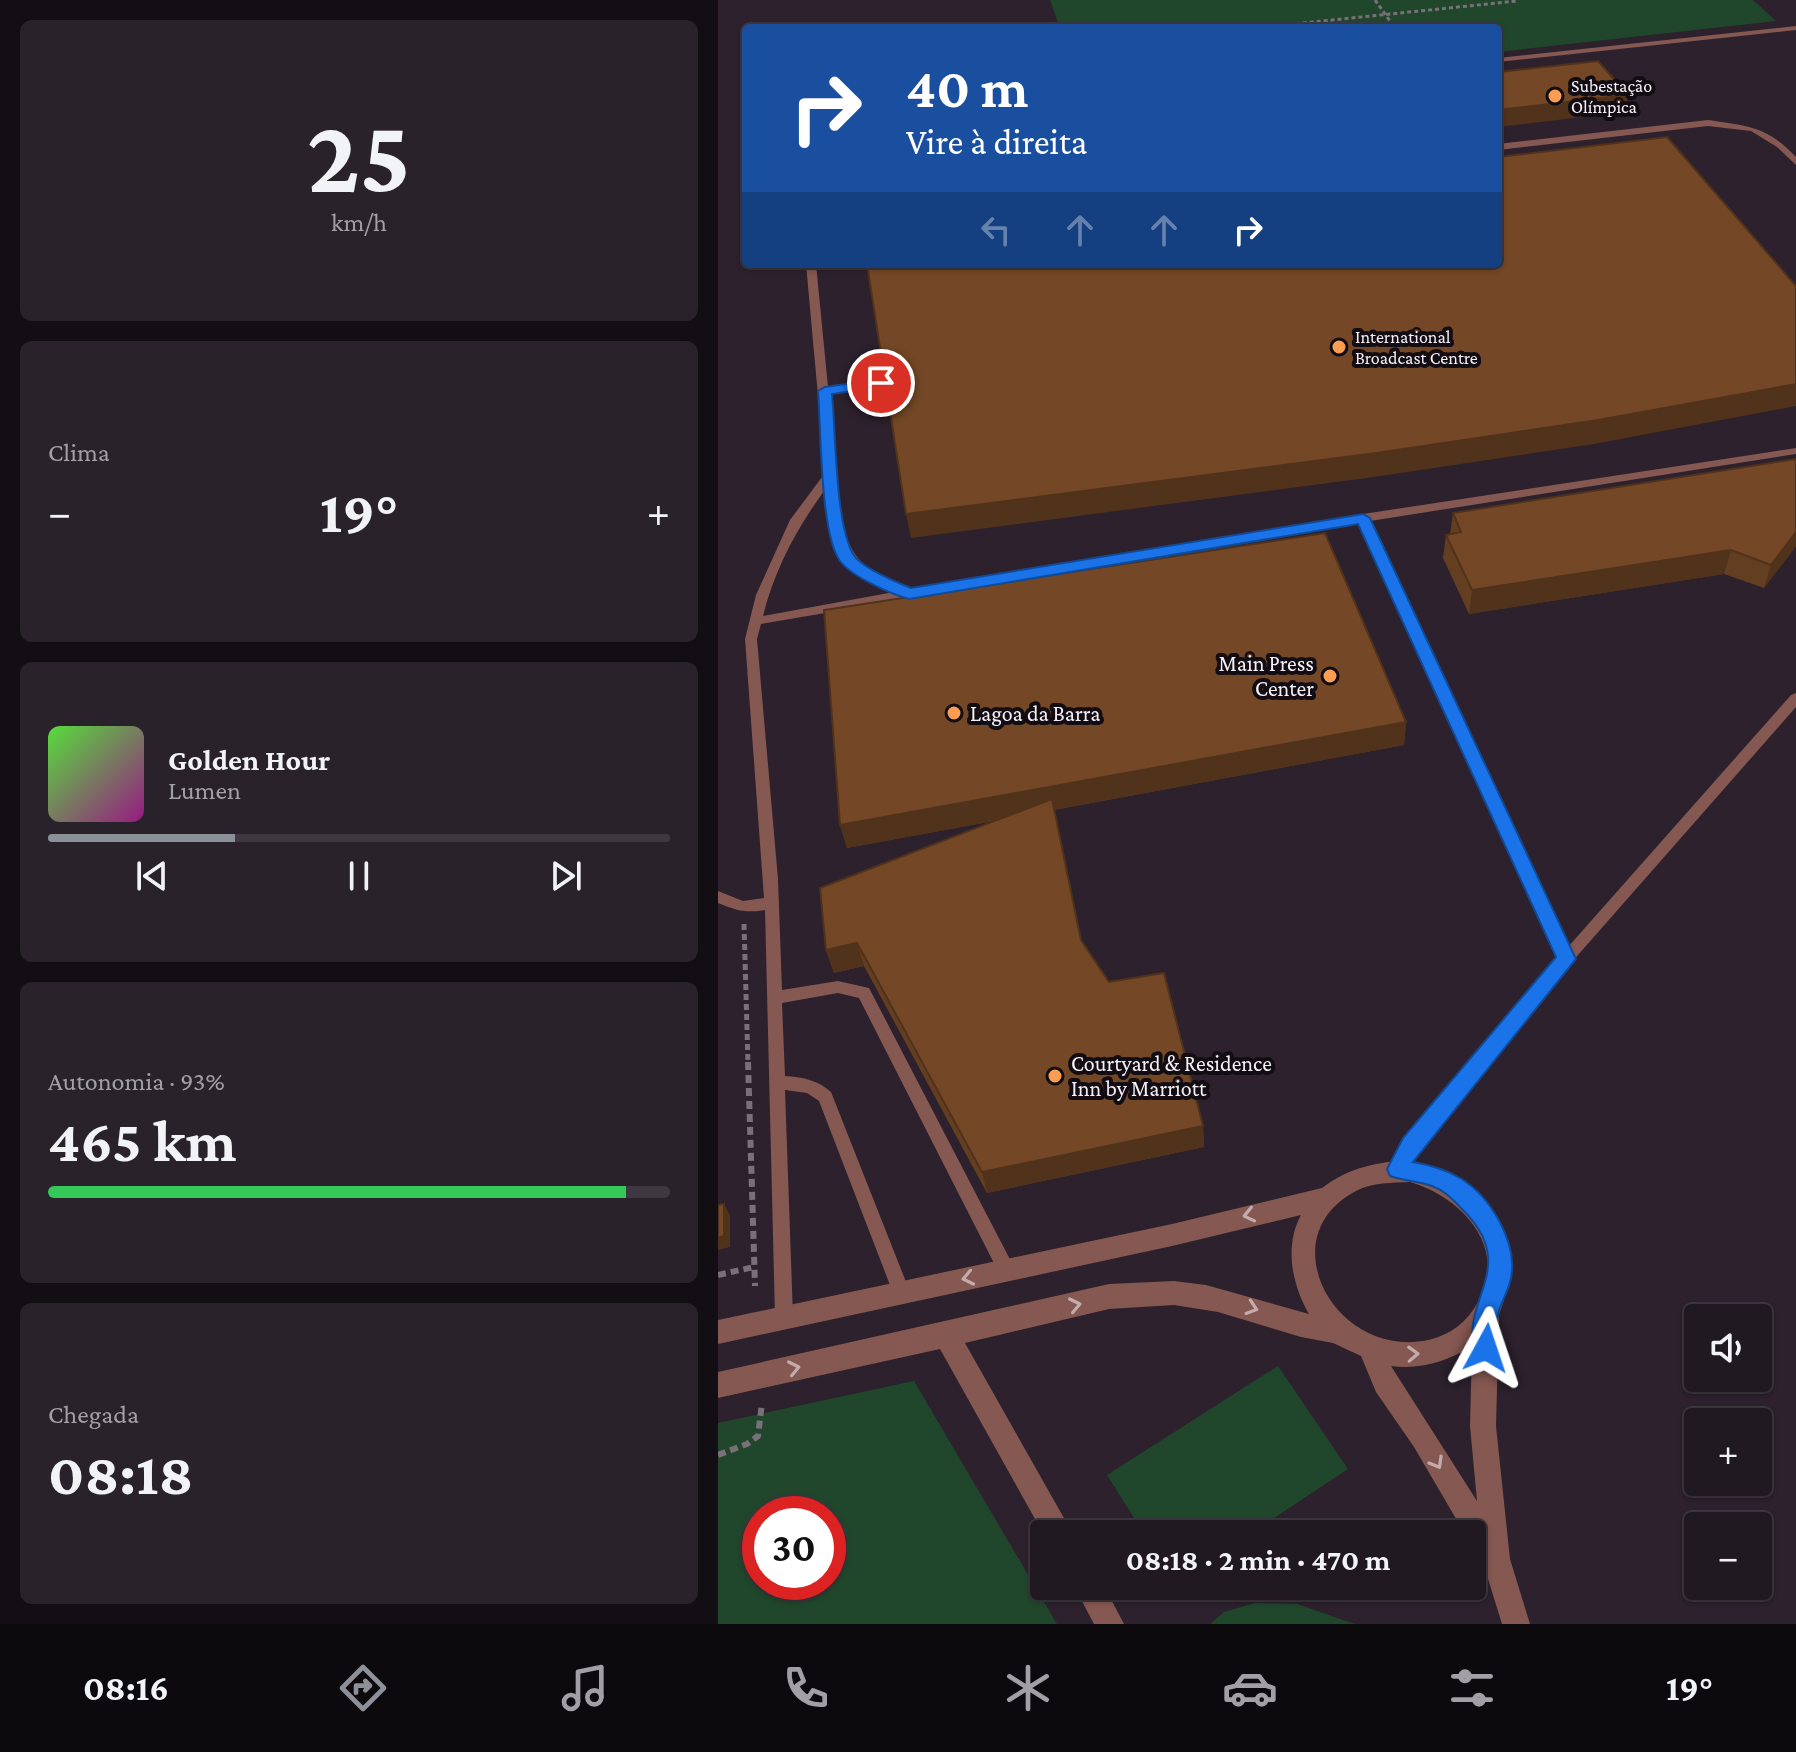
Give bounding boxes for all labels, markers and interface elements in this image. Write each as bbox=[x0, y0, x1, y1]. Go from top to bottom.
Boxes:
icon: right bbox=[774, 56, 878, 160]
text: 40 m bbox=[906, 57, 1028, 119]
place label: Subestação Olímpica bbox=[1571, 76, 1652, 117]
marker: Subestação Olímpica bbox=[1546, 87, 1564, 105]
text: 25 bbox=[307, 98, 411, 213]
text: Vire à direita bbox=[906, 122, 1087, 162]
text: km/h bbox=[331, 208, 387, 237]
icon: left bbox=[974, 208, 1018, 252]
icon: ahead bbox=[1058, 208, 1102, 252]
icon: ahead bbox=[1142, 208, 1186, 252]
icon: right bbox=[1226, 208, 1270, 252]
place label: International Broadcast Centre bbox=[1355, 327, 1478, 368]
marker: International Broadcast Centre bbox=[1330, 338, 1348, 356]
pin bbox=[847, 349, 915, 417]
icon: arrive bbox=[859, 361, 903, 405]
text: Clima bbox=[48, 438, 110, 467]
text: 19° bbox=[320, 478, 398, 545]
text: − bbox=[48, 488, 71, 536]
text: + bbox=[647, 488, 670, 536]
place label: Main Press Center bbox=[1219, 651, 1314, 701]
marker: Main Press Center bbox=[1321, 667, 1339, 685]
place label: Lagoa da Barra bbox=[970, 701, 1100, 726]
marker: Lagoa da Barra bbox=[945, 704, 963, 722]
text: Golden Hour bbox=[168, 743, 330, 776]
text: Lumen bbox=[168, 776, 241, 805]
icon: previous bbox=[130, 854, 174, 898]
icon: pause bbox=[337, 854, 381, 898]
icon: next bbox=[544, 854, 588, 898]
place label: Courtyard & Residence Inn by Marriott bbox=[1071, 1051, 1272, 1101]
text: Autonomia · 93% bbox=[48, 1067, 225, 1096]
marker: Courtyard & Residence Inn by Marriott bbox=[1046, 1067, 1064, 1085]
text: 465 km bbox=[48, 1107, 237, 1174]
one-way arrow bbox=[1243, 1206, 1257, 1223]
one-way arrow bbox=[962, 1269, 976, 1286]
one-way arrow bbox=[1068, 1297, 1081, 1314]
one-way arrow bbox=[1244, 1299, 1258, 1315]
map controls bbox=[1684, 1304, 1772, 1600]
button: sound bbox=[1684, 1304, 1772, 1392]
position arrow bbox=[1444, 1306, 1528, 1390]
one-way arrow bbox=[1407, 1345, 1420, 1362]
one-way arrow bbox=[787, 1360, 801, 1377]
text: Chegada bbox=[48, 1400, 139, 1429]
button: + bbox=[1684, 1408, 1772, 1496]
text: 08:18 bbox=[48, 1440, 193, 1507]
one-way arrow bbox=[1427, 1455, 1443, 1469]
speed limit sign: 30 bbox=[742, 1496, 846, 1600]
button: − bbox=[1684, 1512, 1772, 1600]
text: 08:18 · 2 min · 470 m bbox=[1126, 1543, 1390, 1576]
icon: directions bbox=[335, 1660, 391, 1716]
icon: music bbox=[557, 1660, 613, 1716]
icon: phone bbox=[778, 1660, 834, 1716]
icon: climate bbox=[1000, 1660, 1056, 1716]
icon: car bbox=[1222, 1660, 1278, 1716]
icon: filters bbox=[1444, 1660, 1500, 1716]
text: 08:16 bbox=[83, 1668, 169, 1708]
text: 19° bbox=[1666, 1668, 1713, 1708]

